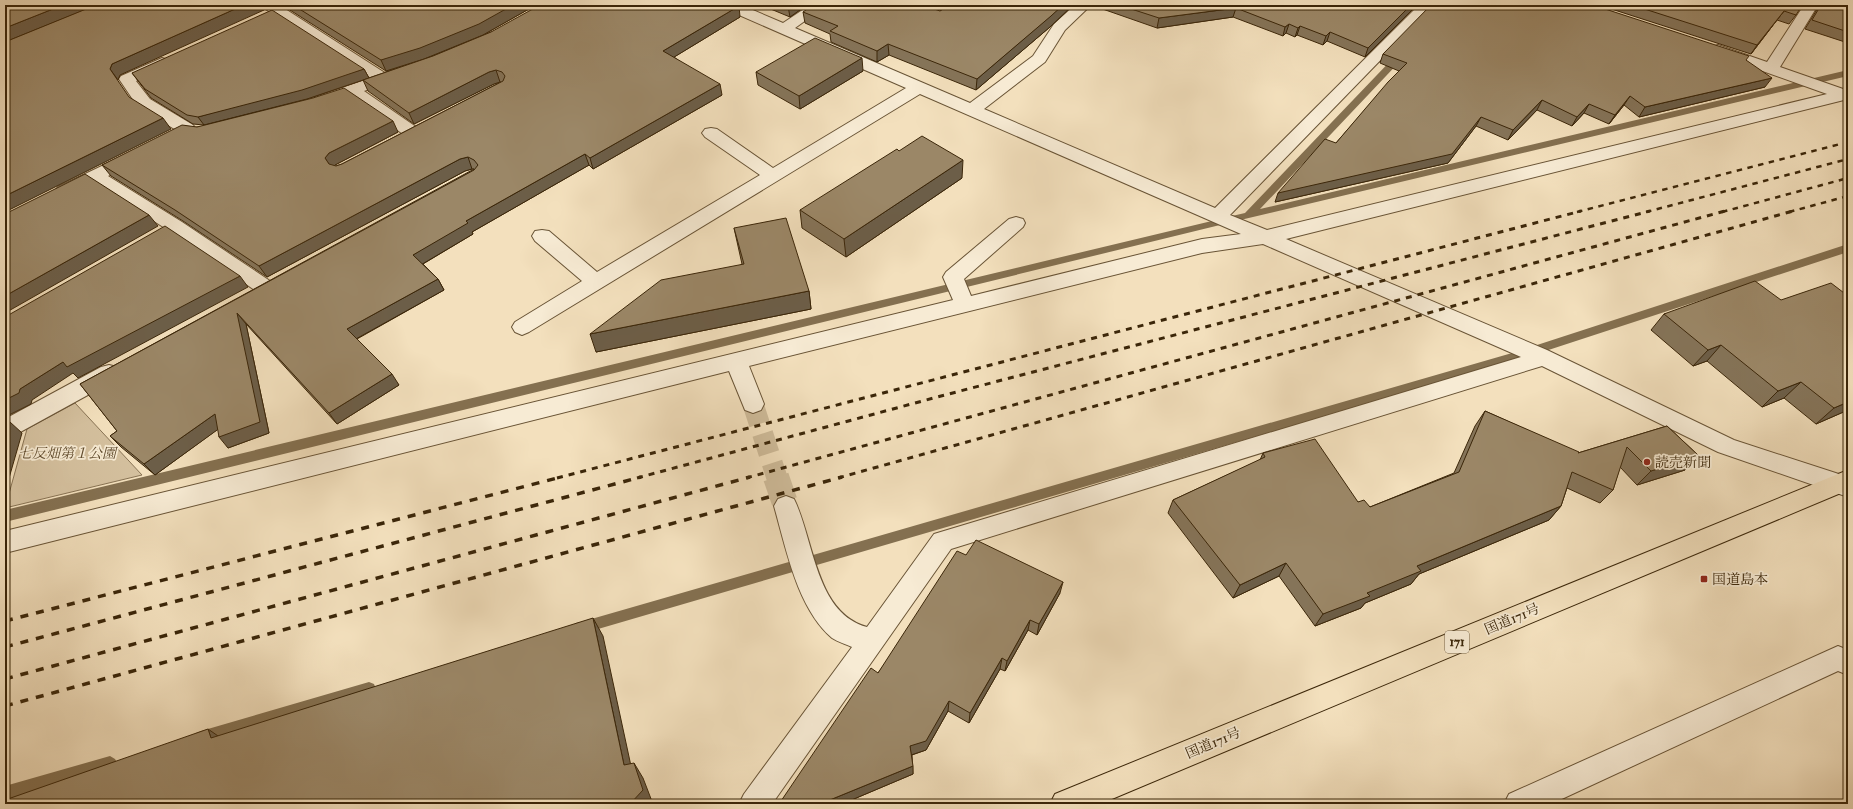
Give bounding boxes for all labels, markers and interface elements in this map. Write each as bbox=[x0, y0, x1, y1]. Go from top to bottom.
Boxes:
park label: 七反畑第１公園 bbox=[18, 445, 118, 462]
place label: 読売新聞 bbox=[1655, 454, 1711, 471]
marker: 読売新聞 bbox=[1642, 457, 1652, 467]
place label: 国道島本 bbox=[1712, 571, 1768, 588]
marker: 国道島本 bbox=[1699, 574, 1709, 584]
street label: 国道171号 bbox=[1482, 600, 1542, 638]
road number: 171 bbox=[1445, 631, 1469, 653]
street label: 国道171号 bbox=[1183, 724, 1243, 762]

